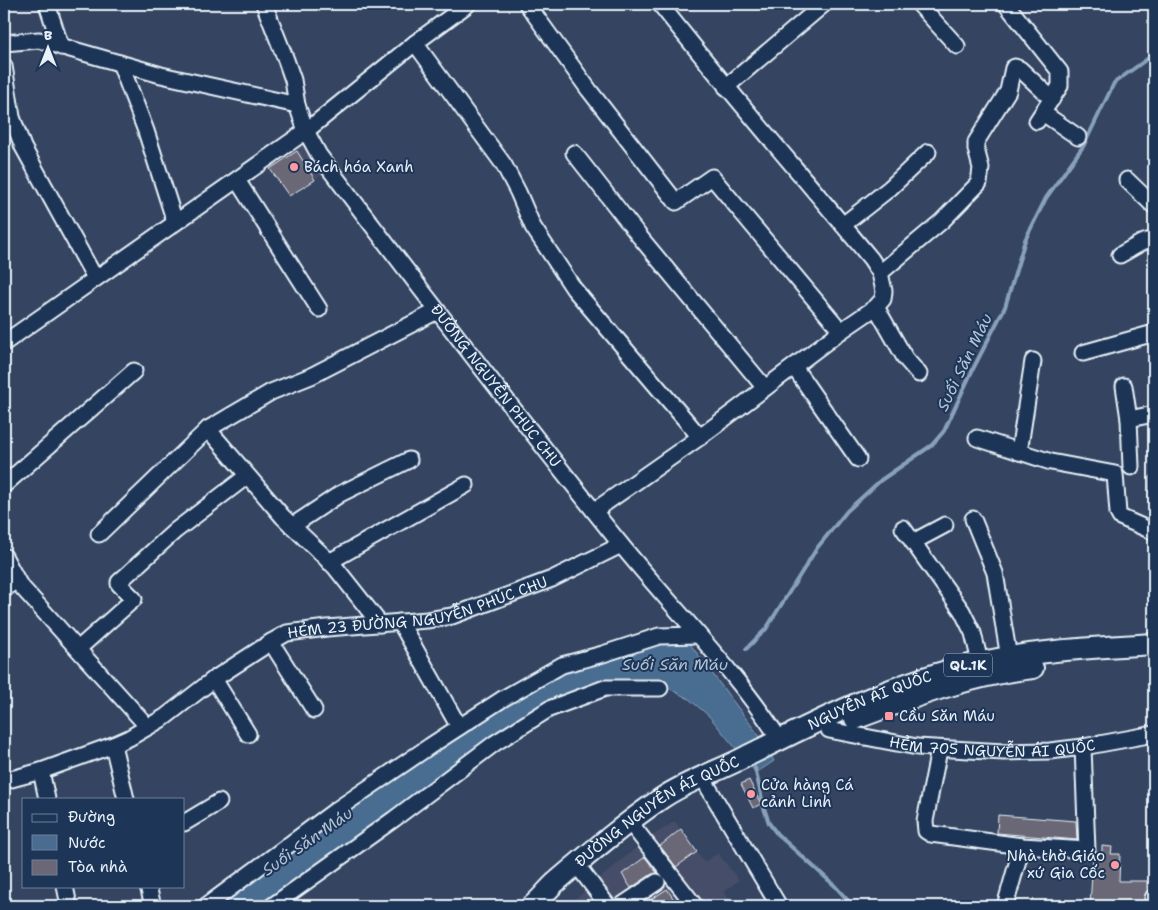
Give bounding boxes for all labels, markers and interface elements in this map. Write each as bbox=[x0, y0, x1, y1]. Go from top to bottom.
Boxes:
north arrow bbox=[22, 22, 72, 72]
text: B bbox=[44, 26, 53, 44]
place label: Bách hóa Xanh bbox=[304, 157, 414, 177]
marker: Bách hóa Xanh bbox=[288, 161, 300, 173]
street label: ĐƯỜNG NGUYỄN PHÚC CHU bbox=[426, 300, 565, 471]
water label: Suối Săn Máu bbox=[932, 310, 997, 414]
street label: HẺM 23 ĐƯỜNG NGUYỄN PHÚC CHU bbox=[286, 572, 550, 643]
water label: Suối Săn Máu bbox=[622, 654, 728, 675]
road number: QL.1K bbox=[944, 654, 992, 676]
street label: NGUYỄN ÁI QUỐC bbox=[804, 666, 934, 735]
place label: Cầu Săn Máu bbox=[899, 706, 995, 726]
marker: Cầu Săn Máu bbox=[883, 710, 895, 722]
street label: HẺM 705 NGUYỄN ÁI QUỐC bbox=[888, 732, 1097, 762]
street label: ĐƯỜNG NGUYỄN ÁI QUỐC bbox=[571, 752, 742, 872]
place label: Cửa hàng Cá cảnh Linh bbox=[761, 775, 854, 812]
marker: Cửa hàng Cá cảnh Linh bbox=[745, 788, 757, 800]
legend bbox=[22, 798, 185, 888]
water label: Suối Săn Máu bbox=[258, 802, 357, 880]
text: Đường bbox=[68, 807, 115, 827]
text: Nước bbox=[68, 833, 105, 853]
place label: Nhà thờ Giáo xứ Gia Cốc bbox=[1007, 846, 1105, 883]
text: Tòa nhà bbox=[68, 857, 128, 877]
marker: Nhà thờ Giáo xứ Gia Cốc bbox=[1109, 859, 1121, 871]

